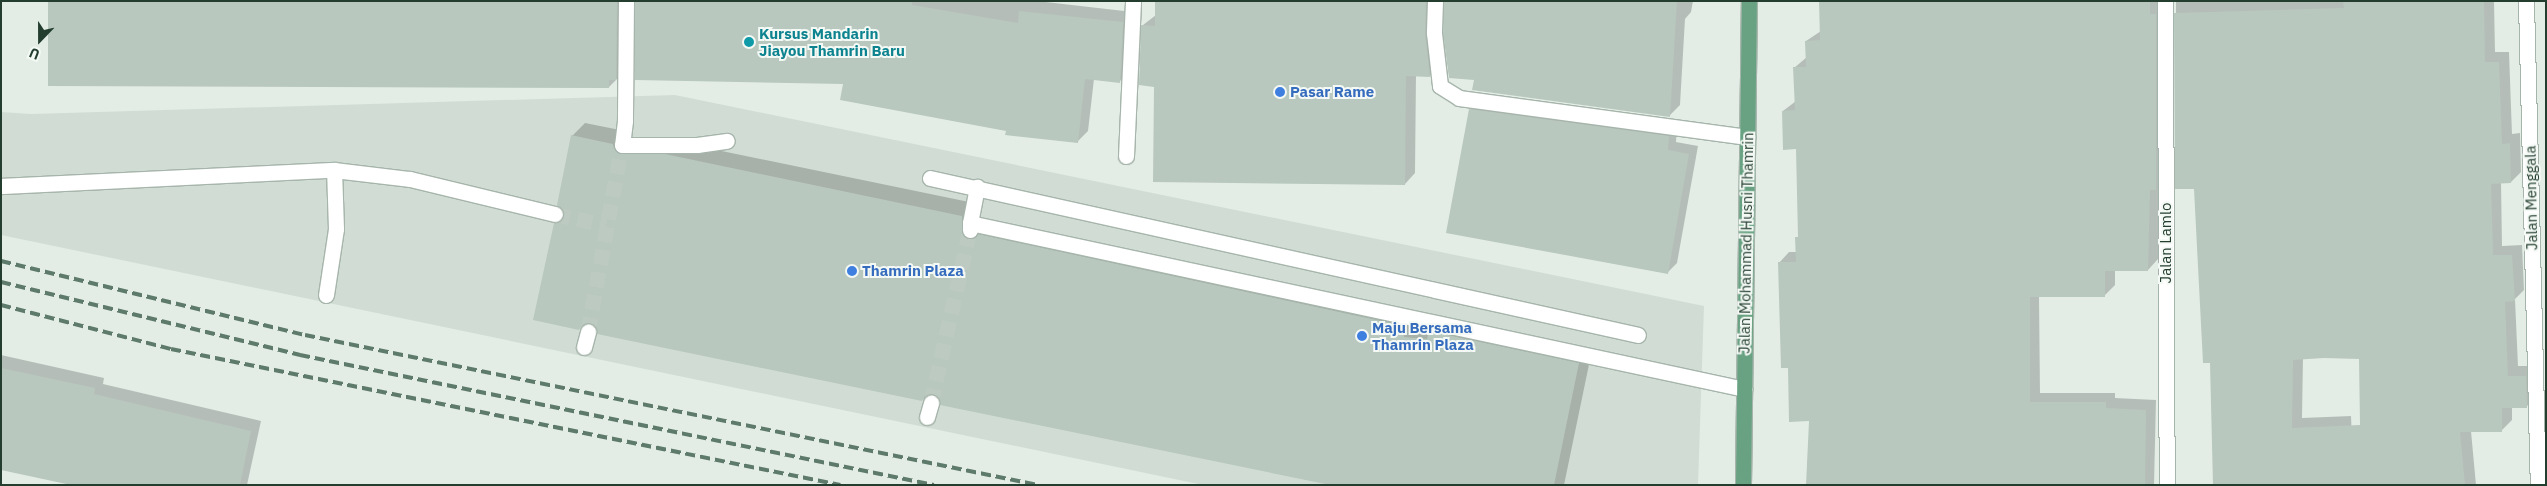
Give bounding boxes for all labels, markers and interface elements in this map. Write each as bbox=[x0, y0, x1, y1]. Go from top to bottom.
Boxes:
north arrow bbox=[15, 15, 65, 65]
place label: Kursus Mandarin Jiayou Thamrin Baru bbox=[759, 24, 905, 59]
marker: Kursus Mandarin Jiayou Thamrin Baru bbox=[743, 36, 755, 48]
text: U bbox=[27, 44, 42, 64]
place label: Pasar Rame bbox=[1290, 83, 1374, 101]
marker: Pasar Rame bbox=[1274, 86, 1286, 98]
street label: Jalan Mohammad Husni Thamrin bbox=[1735, 132, 1757, 354]
street label: Jalan Menggala bbox=[2521, 146, 2541, 250]
street label: Jalan Lamlo bbox=[2157, 203, 2175, 283]
place label: Thamrin Plaza bbox=[862, 262, 964, 280]
marker: Thamrin Plaza bbox=[846, 265, 858, 277]
place label: Maju Bersama Thamrin Plaza bbox=[1372, 318, 1474, 353]
marker: Maju Bersama Thamrin Plaza bbox=[1356, 330, 1368, 342]

